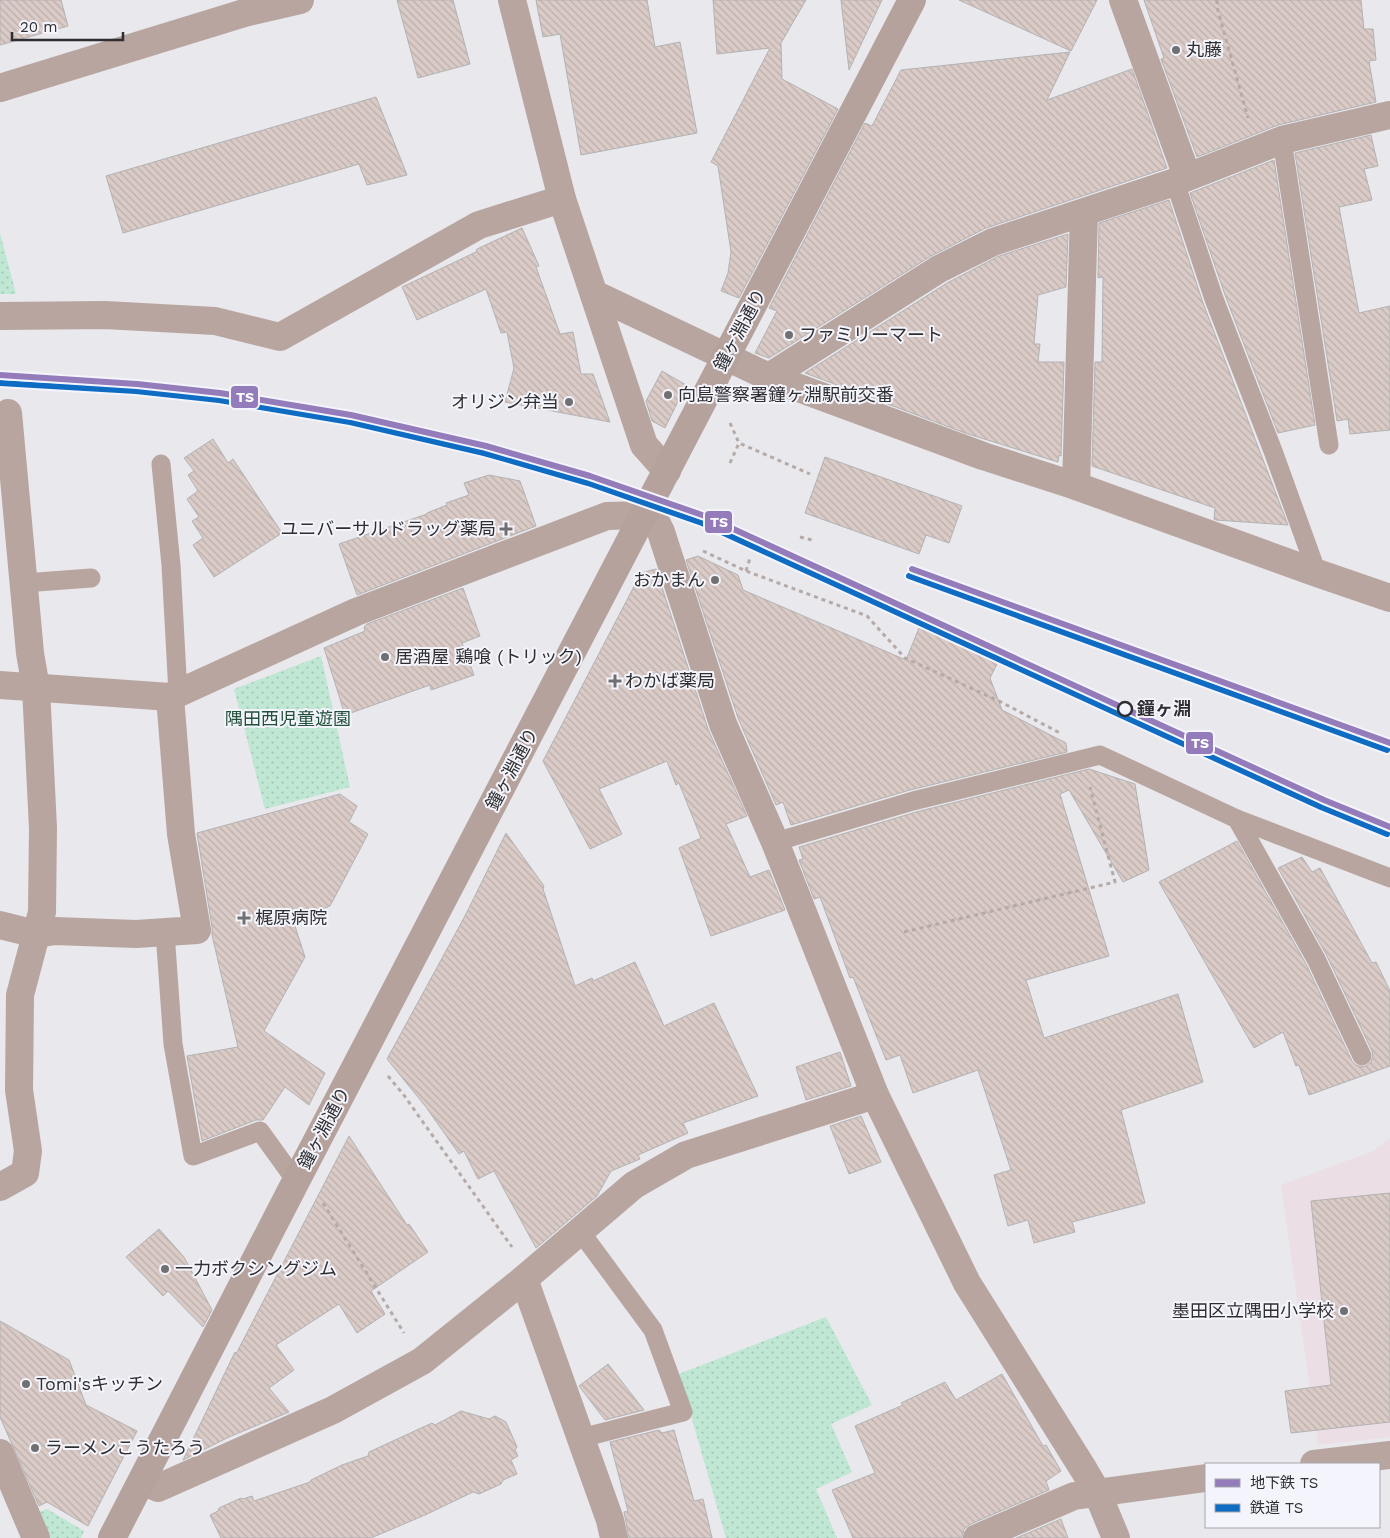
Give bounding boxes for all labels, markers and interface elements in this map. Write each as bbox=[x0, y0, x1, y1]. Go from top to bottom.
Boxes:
scale bar bbox=[12, 10, 124, 42]
text: 20 m bbox=[20, 18, 58, 36]
place label: 丸藤 bbox=[1186, 39, 1222, 60]
marker: 丸藤 bbox=[1170, 44, 1182, 56]
street label: 鐘ヶ淵通り bbox=[709, 285, 770, 374]
place label: ファミリーマート bbox=[799, 324, 943, 345]
marker: ファミリーマート bbox=[783, 329, 795, 341]
place label: 向島警察署鐘ヶ淵駅前交番 bbox=[678, 384, 894, 405]
line badge: TS bbox=[230, 385, 259, 409]
text: TS bbox=[236, 389, 254, 405]
marker: 向島警察署鐘ヶ淵駅前交番 bbox=[662, 389, 674, 401]
place label: オリジン弁当 bbox=[451, 391, 559, 412]
marker: オリジン弁当 bbox=[563, 396, 575, 408]
line badge: TS bbox=[704, 510, 733, 534]
text: TS bbox=[710, 514, 728, 530]
place label: ユニバーサルドラッグ薬局 bbox=[280, 518, 496, 539]
marker: ユニバーサルドラッグ薬局 bbox=[500, 523, 512, 535]
place label: おかまん bbox=[633, 569, 705, 590]
marker: おかまん bbox=[709, 574, 721, 586]
place label: 居酒屋 鶏喰 (トリック) bbox=[395, 646, 582, 667]
marker: 居酒屋 鶏喰 (トリック) bbox=[379, 651, 391, 663]
place label: わかば薬局 bbox=[625, 670, 715, 691]
marker: わかば薬局 bbox=[609, 675, 621, 687]
place label: 鐘ヶ淵 bbox=[1136, 698, 1191, 719]
marker: 鐘ヶ淵 bbox=[1117, 701, 1133, 717]
park label: 隅田西児童遊園 bbox=[225, 708, 351, 729]
street label: 鐘ヶ淵通り bbox=[481, 724, 542, 813]
line badge: TS bbox=[1185, 731, 1214, 755]
text: TS bbox=[1191, 735, 1209, 751]
place label: 梶原病院 bbox=[255, 907, 327, 928]
marker: 梶原病院 bbox=[237, 911, 251, 925]
street label: 鐘ヶ淵通り bbox=[293, 1083, 354, 1172]
place label: 一力ボクシングジム bbox=[175, 1258, 337, 1279]
marker: 一力ボクシングジム bbox=[159, 1263, 171, 1275]
place label: 墨田区立隅田小学校 bbox=[1172, 1300, 1334, 1321]
marker: 墨田区立隅田小学校 bbox=[1338, 1305, 1350, 1317]
place label: Tomi'sキッチン bbox=[36, 1373, 163, 1394]
marker: Tomi'sキッチン bbox=[20, 1378, 32, 1390]
place label: ラーメンこうたろう bbox=[45, 1437, 205, 1458]
marker: ラーメンこうたろう bbox=[29, 1442, 41, 1454]
legend bbox=[1205, 1463, 1380, 1528]
text: 地下鉄 TS bbox=[1250, 1474, 1318, 1492]
text: 鉄道 TS bbox=[1250, 1499, 1303, 1517]

